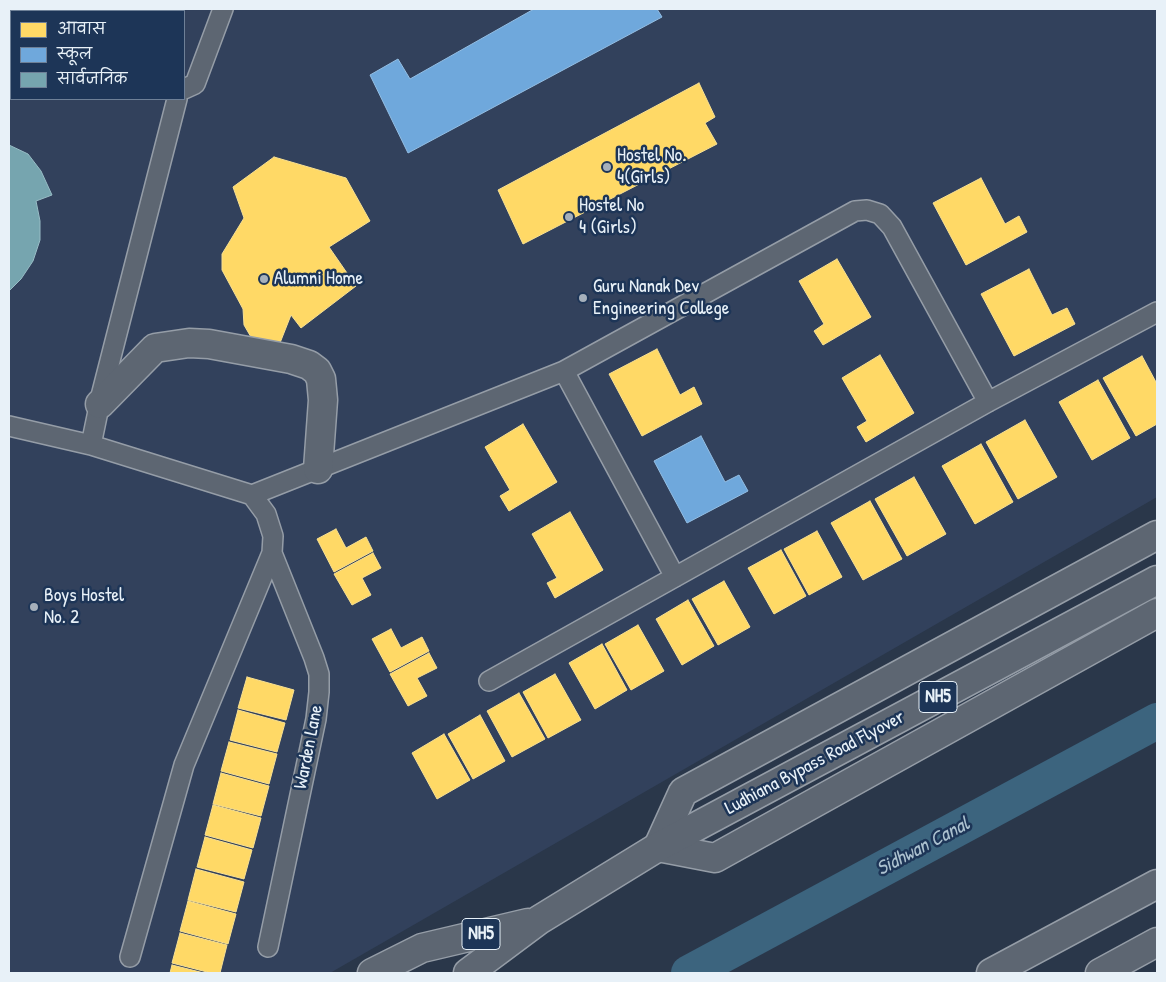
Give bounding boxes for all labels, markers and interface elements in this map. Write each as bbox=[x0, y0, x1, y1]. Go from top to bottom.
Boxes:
legend bbox=[10, 10, 185, 100]
text: आवास bbox=[57, 18, 106, 39]
text: स्कूल bbox=[57, 43, 92, 64]
text: सार्वजनिक bbox=[57, 68, 127, 89]
place label: Hostel No. 4(Girls) bbox=[617, 145, 686, 189]
marker: Hostel No. 4(Girls) bbox=[601, 161, 613, 173]
place label: Hostel No 4 (Girls) bbox=[579, 195, 644, 239]
marker: Hostel No 4 (Girls) bbox=[563, 211, 575, 223]
place label: Alumni Home bbox=[274, 268, 363, 290]
marker: Alumni Home bbox=[258, 273, 270, 285]
place label: Guru Nanak Dev Engineering College bbox=[593, 276, 729, 320]
marker: Guru Nanak Dev Engineering College bbox=[577, 292, 589, 304]
place label: Boys Hostel No. 2 bbox=[44, 585, 124, 629]
marker: Boys Hostel No. 2 bbox=[28, 601, 40, 613]
road number: NH5 bbox=[919, 682, 957, 712]
street label: Warden Lane bbox=[290, 703, 328, 791]
street label: Ludhiana Bypass Road Flyover bbox=[721, 706, 909, 820]
water label: Sidhwan Canal bbox=[873, 813, 973, 881]
road number: NH5 bbox=[462, 919, 500, 950]

